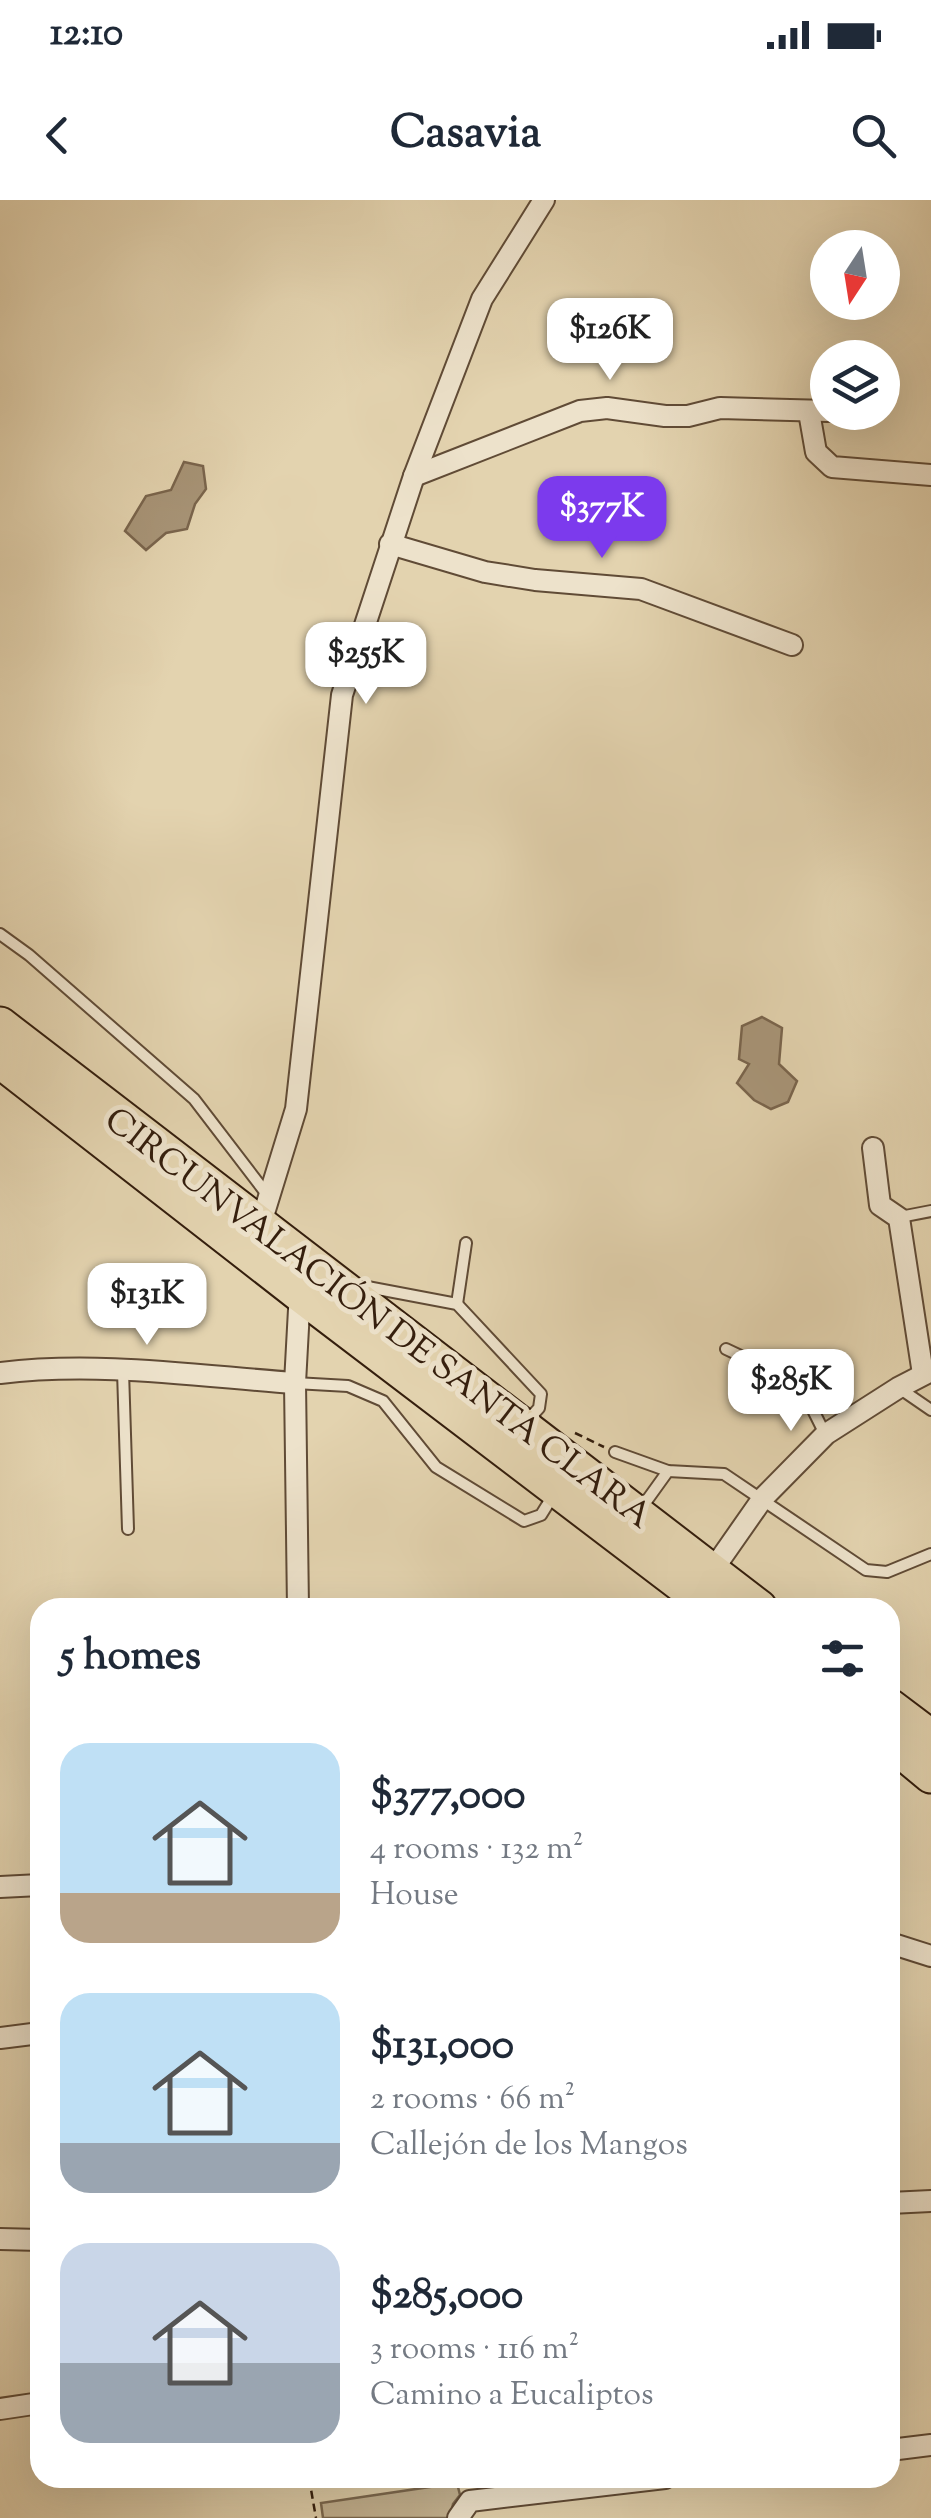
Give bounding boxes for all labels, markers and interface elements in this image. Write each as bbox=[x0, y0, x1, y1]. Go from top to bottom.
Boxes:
text: 12:10 bbox=[50, 8, 123, 62]
text: Casavia bbox=[390, 103, 541, 168]
icon: back bbox=[30, 108, 85, 163]
icon: search bbox=[846, 108, 901, 163]
north arrow bbox=[810, 230, 900, 320]
map controls bbox=[810, 230, 900, 430]
pin: $126K bbox=[540, 298, 680, 383]
text: $126K bbox=[569, 307, 651, 353]
button: layers bbox=[810, 340, 900, 430]
pin: $377K bbox=[532, 476, 672, 561]
text: $377K bbox=[559, 485, 645, 531]
pin: $255K bbox=[296, 622, 436, 707]
text: $255K bbox=[327, 631, 405, 677]
street label: CIRCUNVALACIÓN DE SANTA CLARA bbox=[93, 1097, 661, 1543]
pin: $131K bbox=[77, 1263, 217, 1348]
text: $131K bbox=[110, 1272, 184, 1318]
pin: $285K bbox=[721, 1349, 861, 1434]
text: $285K bbox=[750, 1358, 832, 1404]
text: 5 homes bbox=[60, 1628, 201, 1688]
icon: filters bbox=[815, 1631, 870, 1686]
text: $377,000 bbox=[370, 1767, 525, 1827]
icon: home bbox=[140, 1783, 260, 1903]
text: 4 rooms · 132 m² bbox=[370, 1827, 584, 1873]
text: House bbox=[370, 1873, 459, 1919]
text: $131,000 bbox=[370, 2017, 514, 2077]
icon: home bbox=[140, 2033, 260, 2153]
text: 2 rooms · 66 m² bbox=[370, 2077, 575, 2123]
text: Callejón de los Mangos bbox=[370, 2123, 688, 2169]
text: $285,000 bbox=[370, 2267, 523, 2327]
icon: home bbox=[140, 2283, 260, 2403]
text: 3 rooms · 116 m² bbox=[370, 2327, 579, 2373]
text: Camino a Eucaliptos bbox=[370, 2373, 654, 2419]

